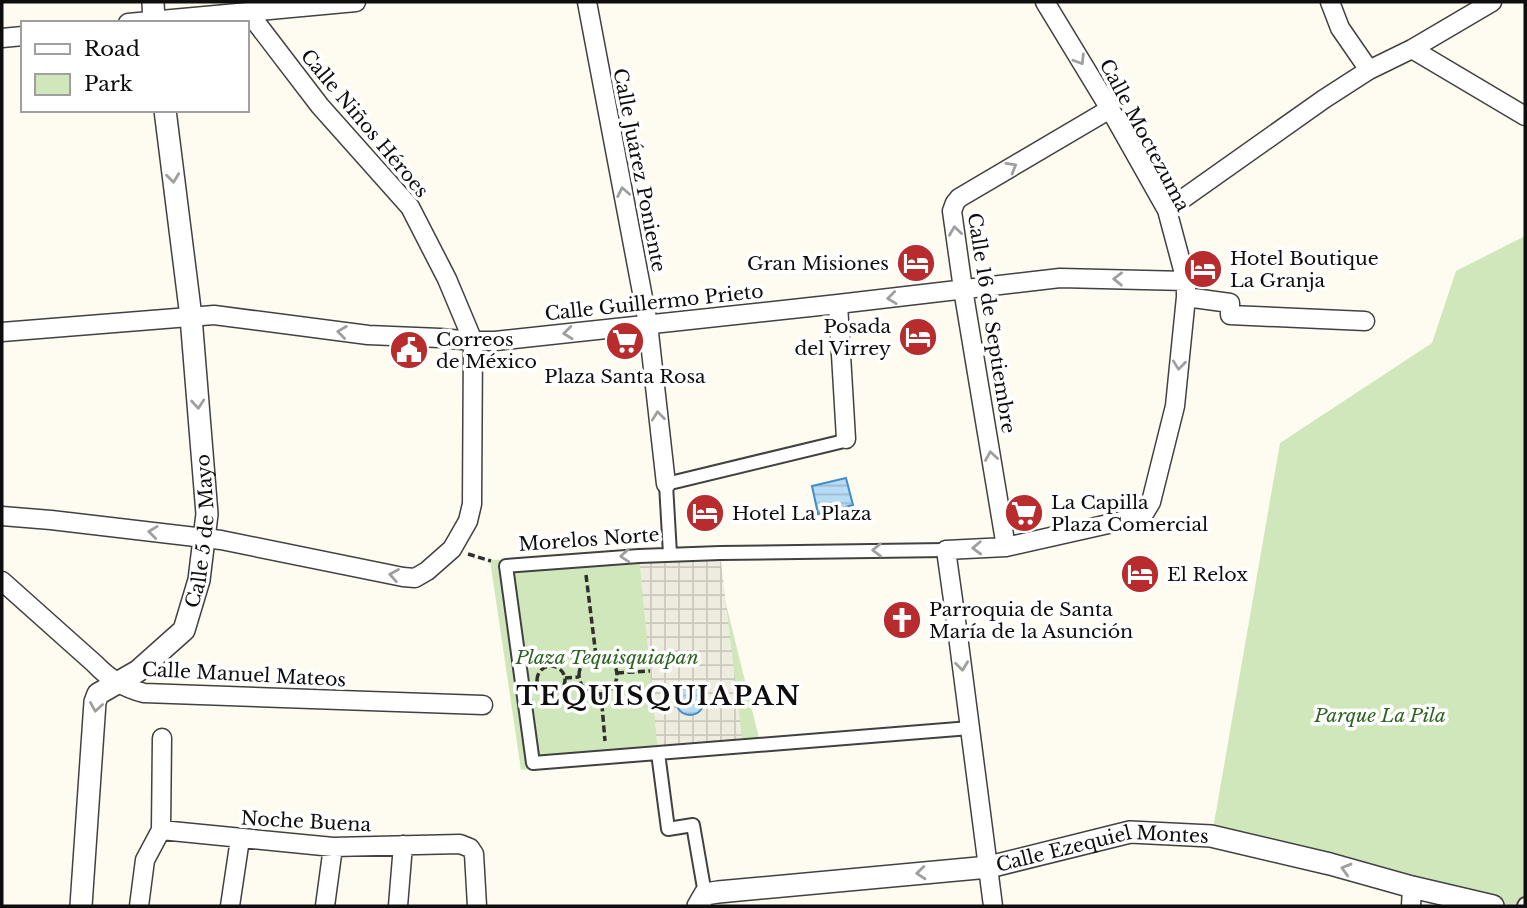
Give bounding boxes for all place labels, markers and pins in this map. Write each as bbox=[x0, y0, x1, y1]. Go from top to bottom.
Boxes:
hotel icon: Gran Misiones bbox=[895, 242, 937, 284]
place label: Hotel Boutique La Granja bbox=[1230, 247, 1379, 292]
hotel icon: Hotel Boutique La Granja bbox=[1182, 248, 1224, 290]
place label: Gran Misiones bbox=[747, 252, 889, 275]
place label: Posada del Virrey bbox=[795, 315, 891, 360]
hotel icon: Posada del Virrey bbox=[897, 316, 939, 358]
supermarket icon: Plaza Santa Rosa bbox=[604, 320, 646, 362]
place label: Correos de México bbox=[436, 328, 537, 373]
public building icon: Correos de México bbox=[388, 329, 430, 371]
place label: Plaza Santa Rosa bbox=[544, 365, 706, 388]
place label: La Capilla Plaza Comercial bbox=[1051, 491, 1208, 536]
hotel icon: Hotel La Plaza bbox=[684, 492, 726, 534]
supermarket icon: La Capilla Plaza Comercial bbox=[1003, 492, 1045, 534]
place label: Hotel La Plaza bbox=[732, 502, 872, 525]
hotel icon: El Relox bbox=[1119, 553, 1161, 595]
place label: El Relox bbox=[1167, 563, 1248, 586]
place label: Parroquia de Santa María de la Asunción bbox=[929, 598, 1133, 643]
church icon: Parroquia de Santa María de la Asunción bbox=[881, 599, 923, 641]

